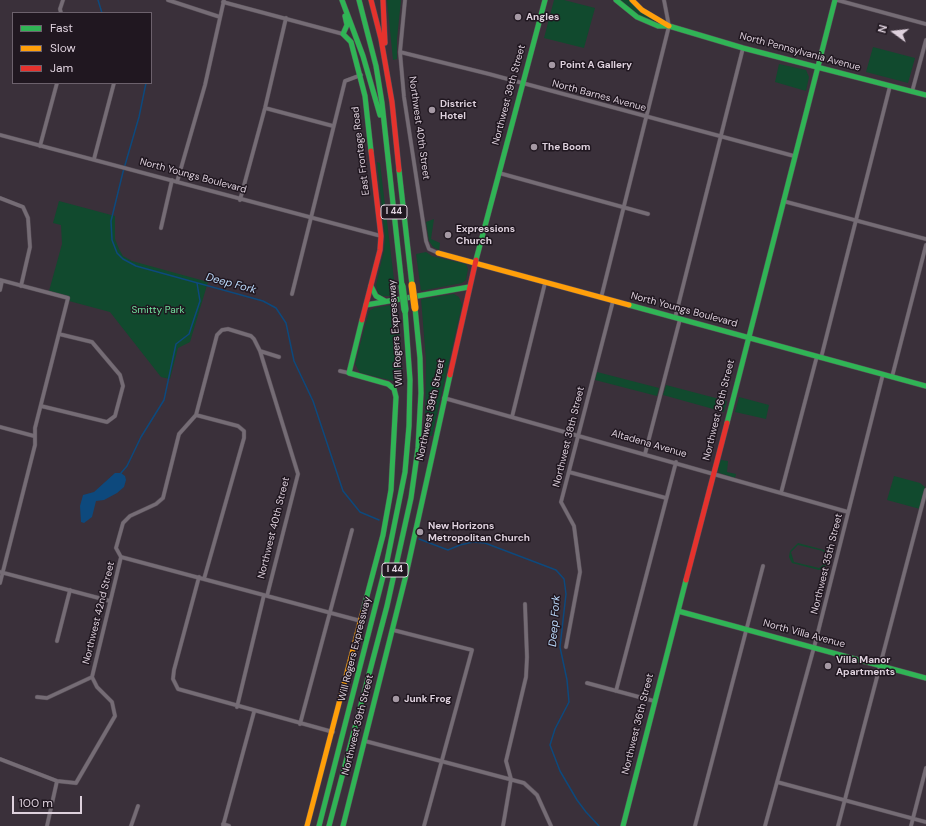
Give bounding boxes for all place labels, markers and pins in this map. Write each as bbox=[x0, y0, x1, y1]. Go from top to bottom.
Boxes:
place label: Angles bbox=[526, 11, 559, 23]
marker: Angles bbox=[513, 12, 523, 22]
place label: Point A Gallery bbox=[560, 59, 632, 71]
marker: Point A Gallery bbox=[547, 60, 557, 70]
place label: District Hotel bbox=[440, 98, 476, 122]
marker: District Hotel bbox=[427, 105, 437, 115]
place label: The Boom bbox=[542, 141, 591, 153]
marker: The Boom bbox=[529, 142, 539, 152]
place label: Expressions Church bbox=[456, 223, 515, 246]
marker: Expressions Church bbox=[443, 230, 453, 240]
place label: New Horizons Metropolitan Church bbox=[428, 520, 530, 544]
marker: New Horizons Metropolitan Church bbox=[415, 527, 425, 537]
place label: Villa Manor Apartments bbox=[836, 654, 895, 678]
marker: Villa Manor Apartments bbox=[823, 661, 833, 671]
place label: Junk Frog bbox=[404, 693, 451, 705]
marker: Junk Frog bbox=[391, 694, 401, 704]

